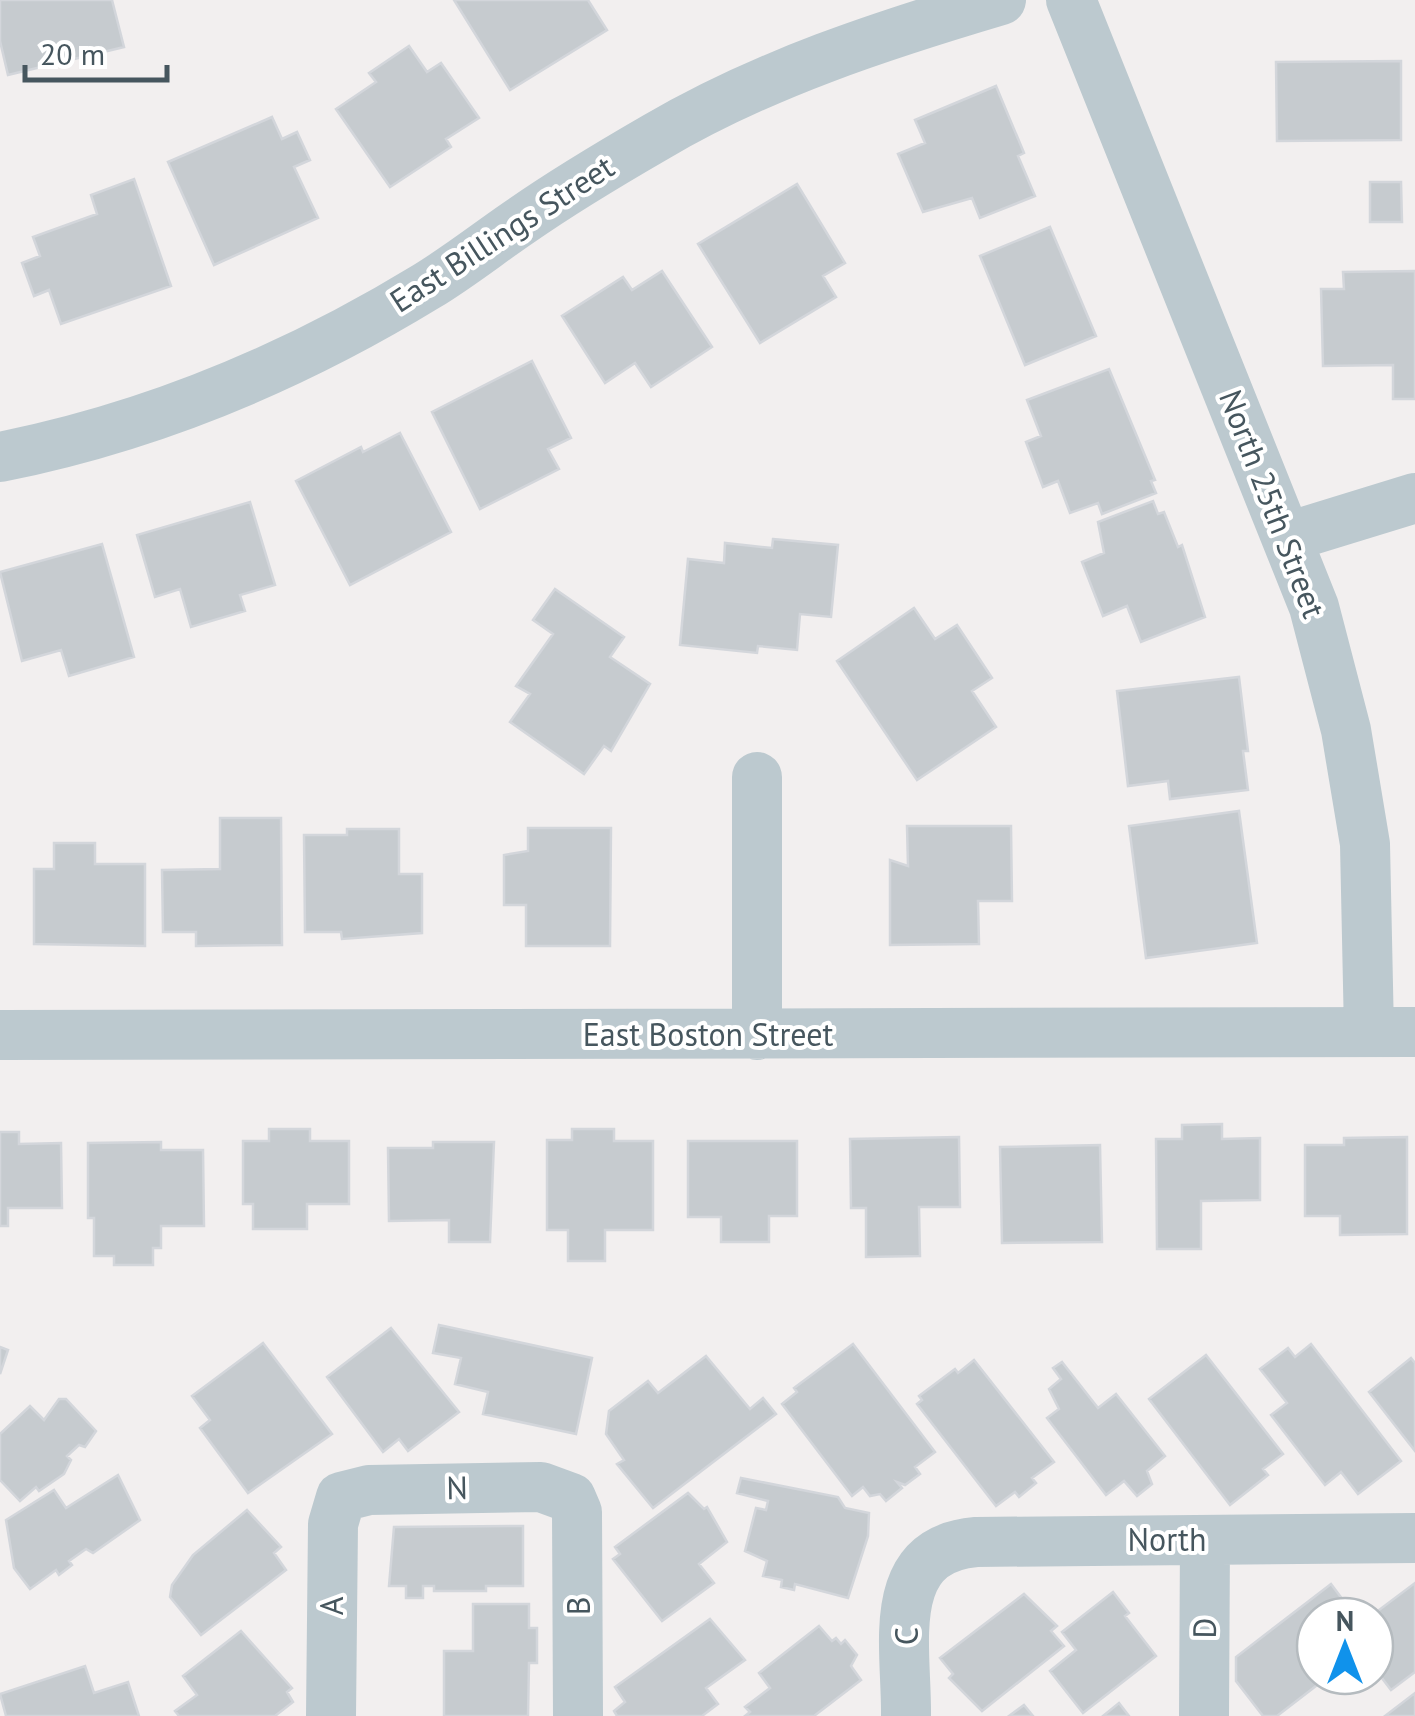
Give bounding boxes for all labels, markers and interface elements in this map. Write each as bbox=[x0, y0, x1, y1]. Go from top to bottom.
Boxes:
scale bar bbox=[25, 20, 168, 82]
text: 20 m bbox=[40, 34, 105, 73]
street label: East Billings Street bbox=[381, 145, 622, 321]
street label: North 25th Street bbox=[1210, 384, 1336, 624]
street label: East Boston Street bbox=[583, 1013, 833, 1055]
street label: N bbox=[446, 1466, 468, 1508]
street label: North bbox=[1128, 1518, 1206, 1560]
street label: A bbox=[310, 1596, 352, 1615]
north arrow bbox=[1295, 1596, 1395, 1696]
street label: B bbox=[557, 1597, 599, 1615]
text: N bbox=[1336, 1602, 1354, 1639]
street label: D bbox=[1183, 1617, 1225, 1639]
street label: C bbox=[885, 1627, 927, 1645]

